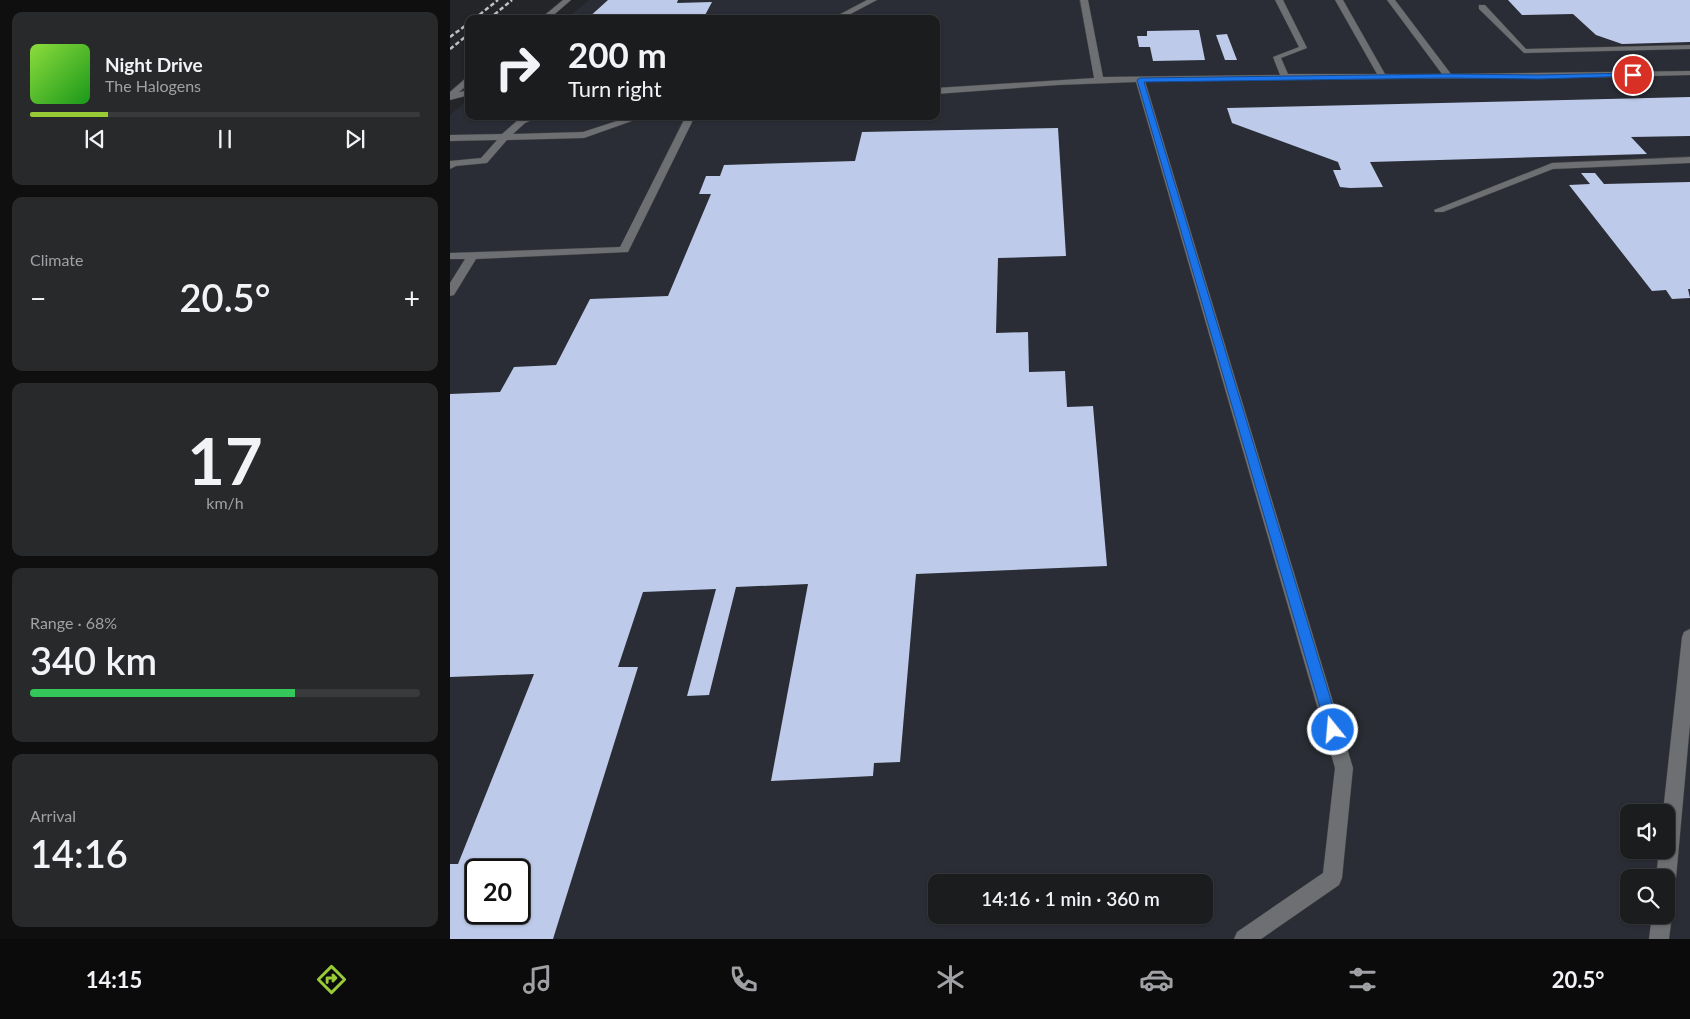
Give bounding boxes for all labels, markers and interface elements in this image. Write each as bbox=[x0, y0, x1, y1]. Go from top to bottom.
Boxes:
text: 200 m bbox=[568, 33, 667, 75]
icon: right bbox=[485, 35, 550, 100]
text: Night Drive bbox=[105, 53, 203, 76]
pin bbox=[1612, 54, 1654, 96]
icon: arrive bbox=[1619, 61, 1647, 89]
text: Turn right bbox=[568, 75, 662, 102]
text: The Halogens bbox=[105, 76, 201, 95]
icon: previous bbox=[81, 125, 109, 153]
icon: pause bbox=[211, 125, 239, 153]
icon: next bbox=[341, 125, 369, 153]
text: Climate bbox=[30, 250, 83, 269]
text: 20.5° bbox=[180, 274, 270, 320]
text: − bbox=[30, 281, 46, 315]
text: + bbox=[404, 281, 420, 315]
text: 17 bbox=[187, 421, 263, 499]
text: km/h bbox=[206, 493, 244, 512]
text: Range · 68% bbox=[30, 613, 117, 632]
text: 340 km bbox=[30, 637, 157, 683]
position arrow bbox=[1306, 703, 1358, 755]
map controls bbox=[1620, 804, 1675, 924]
button: sound bbox=[1620, 804, 1675, 859]
text: Arrival bbox=[30, 806, 76, 825]
text: 14:16 bbox=[30, 830, 128, 876]
speed limit sign: 20 bbox=[465, 859, 530, 924]
button: search bbox=[1620, 869, 1675, 924]
text: 14:16 · 1 min · 360 m bbox=[981, 887, 1160, 910]
icon: directions bbox=[314, 962, 349, 997]
icon: music bbox=[520, 962, 555, 997]
icon: phone bbox=[726, 962, 761, 997]
icon: climate bbox=[933, 962, 968, 997]
icon: car bbox=[1139, 962, 1174, 997]
icon: filters bbox=[1345, 962, 1380, 997]
text: 14:15 bbox=[86, 966, 142, 993]
text: 20.5° bbox=[1552, 966, 1604, 993]

